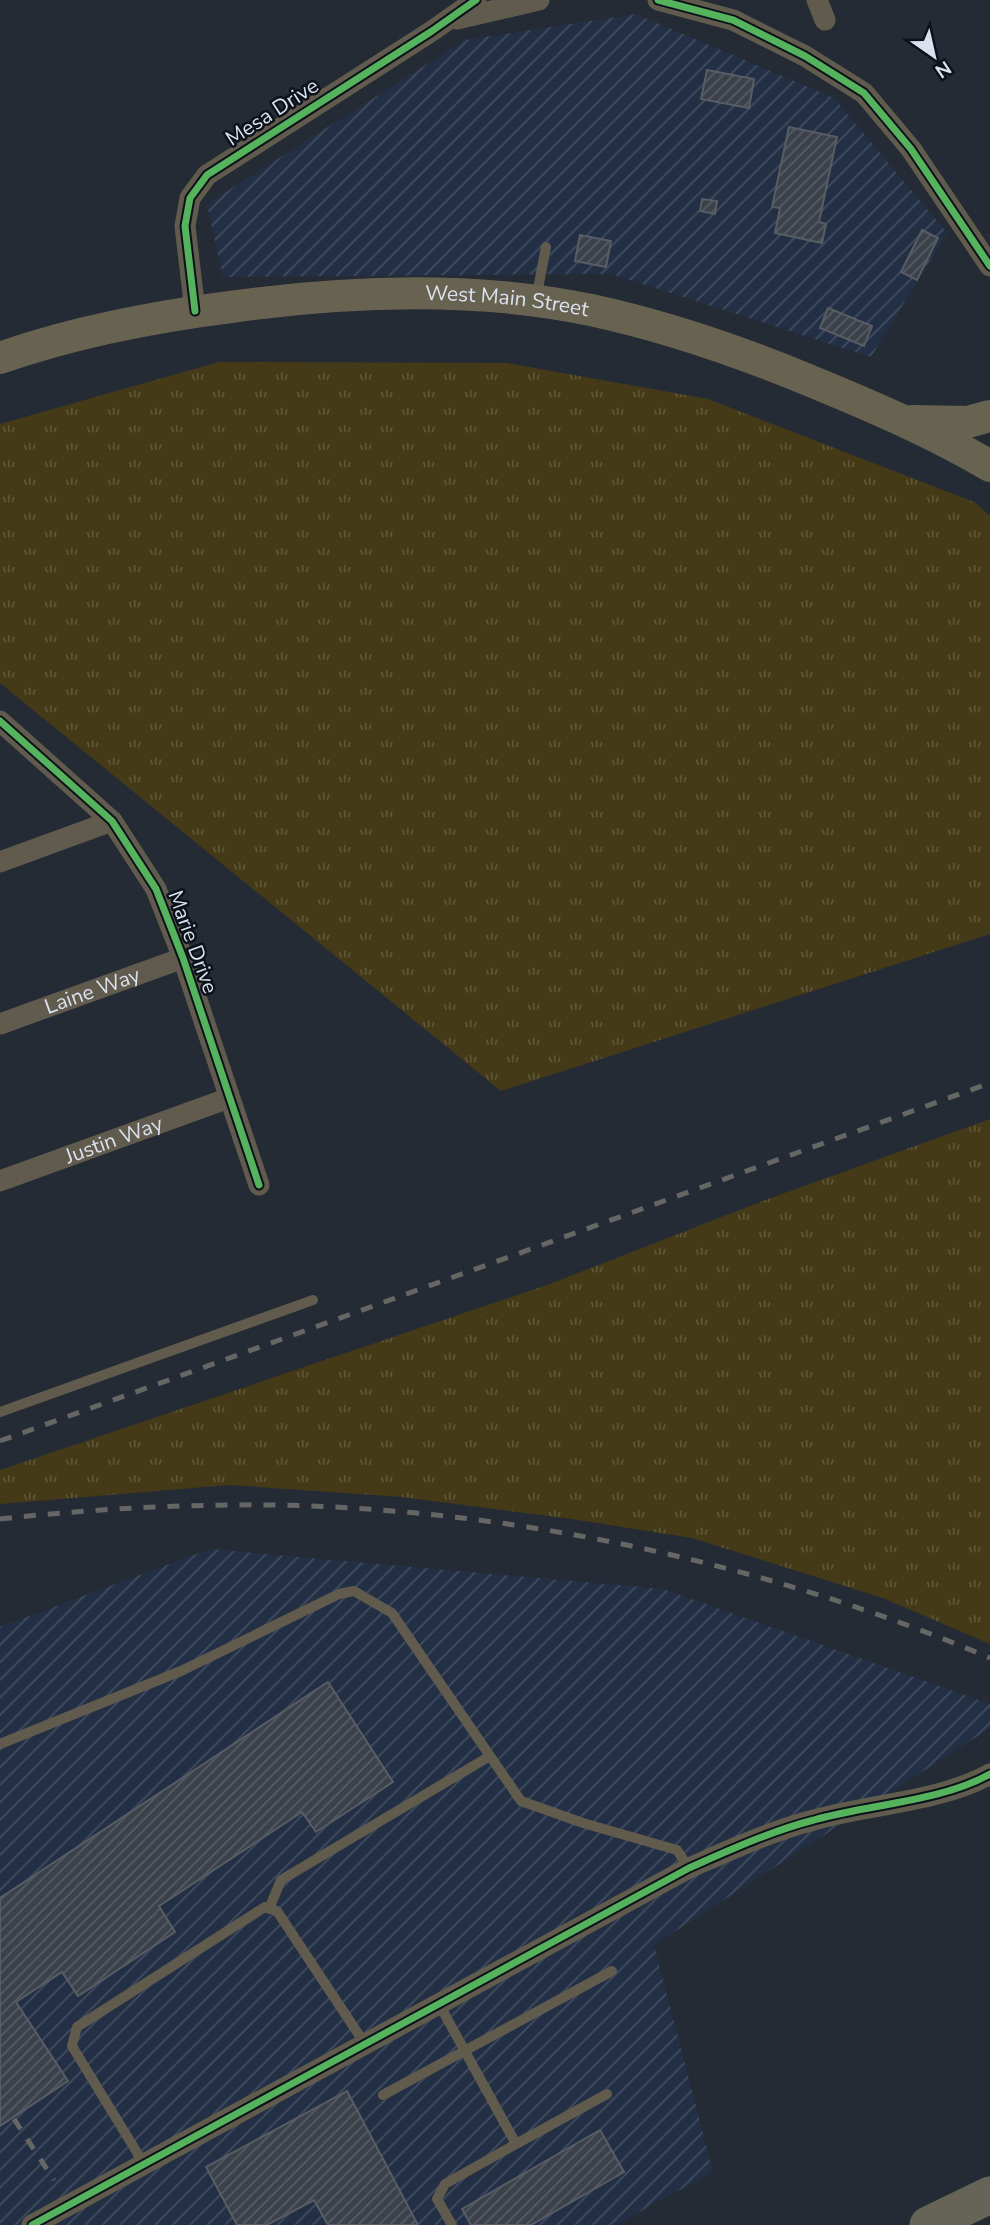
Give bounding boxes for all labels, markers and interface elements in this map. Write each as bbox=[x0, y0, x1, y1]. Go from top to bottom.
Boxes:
north arrow bbox=[899, 21, 969, 91]
text: N bbox=[930, 55, 956, 84]
street label: Mesa Drive bbox=[220, 72, 324, 152]
street label: West Main Street bbox=[425, 279, 592, 323]
street label: Marie Drive bbox=[161, 887, 225, 997]
street label: Laine Way bbox=[41, 961, 144, 1021]
street label: Justin Way bbox=[60, 1109, 167, 1171]

